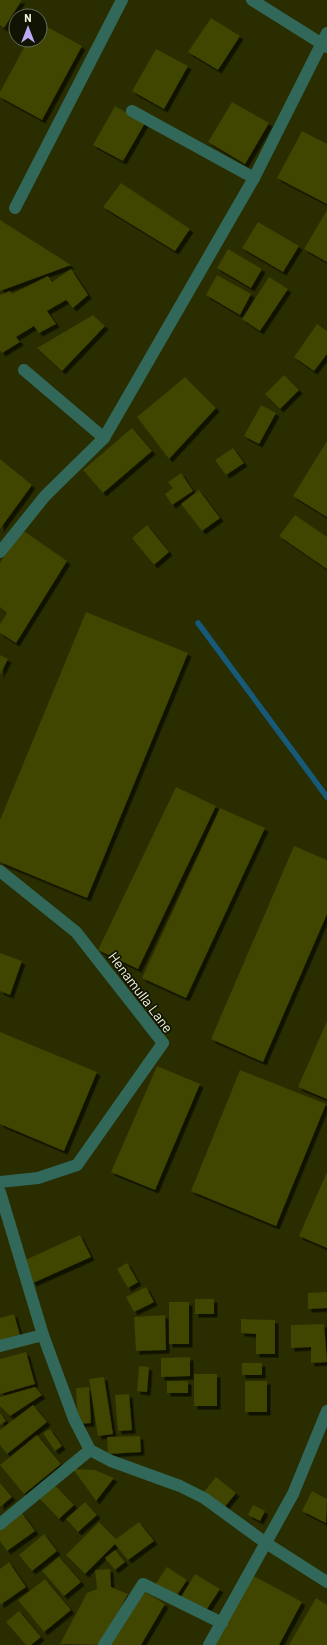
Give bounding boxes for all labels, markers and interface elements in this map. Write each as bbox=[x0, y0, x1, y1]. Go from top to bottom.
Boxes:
north arrow bbox=[8, 8, 48, 48]
text: N bbox=[24, 11, 32, 24]
street label: Henamulla Lane bbox=[105, 948, 177, 1036]

